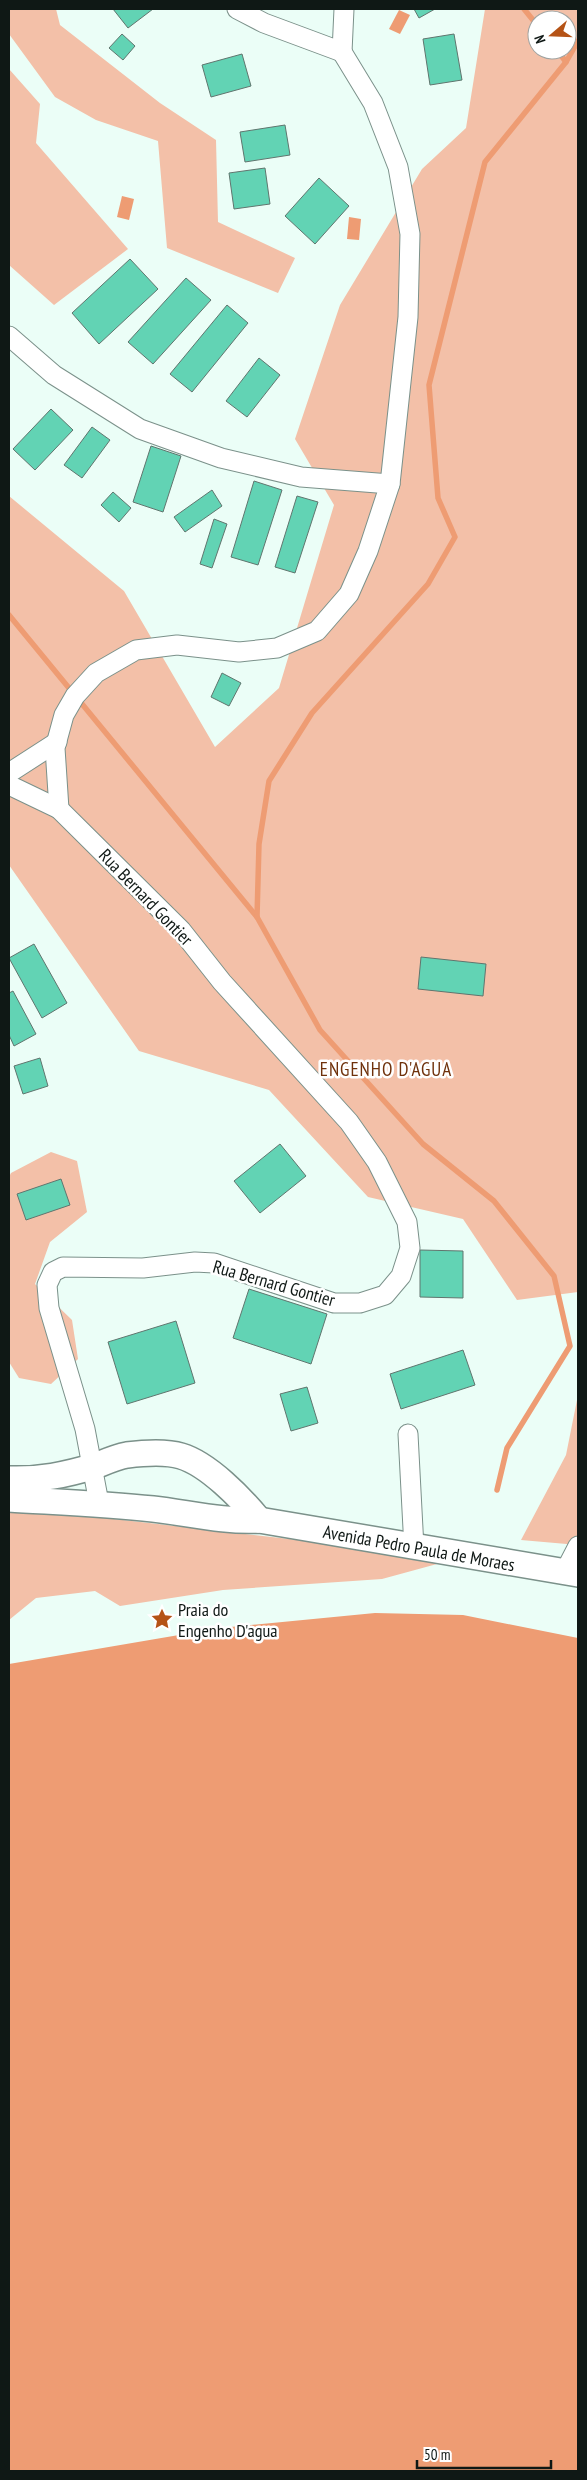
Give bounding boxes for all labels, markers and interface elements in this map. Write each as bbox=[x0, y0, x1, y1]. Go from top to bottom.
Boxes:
north arrow bbox=[527, 10, 577, 60]
text: N bbox=[530, 33, 549, 46]
street label: Rua Bernard Gontier bbox=[94, 844, 198, 950]
district label: ENGENHO D'AGUA bbox=[320, 1057, 452, 1081]
street label: Rua Bernard Gontier bbox=[210, 1255, 338, 1311]
street label: Avenida Pedro Paula de Moraes bbox=[321, 1520, 517, 1576]
place label: Praia do Engenho D'agua bbox=[178, 1598, 277, 1642]
place icon: Praia do Engenho D'agua bbox=[149, 1606, 175, 1632]
scale bar bbox=[417, 2438, 551, 2470]
text: 50 m bbox=[424, 2445, 450, 2464]

